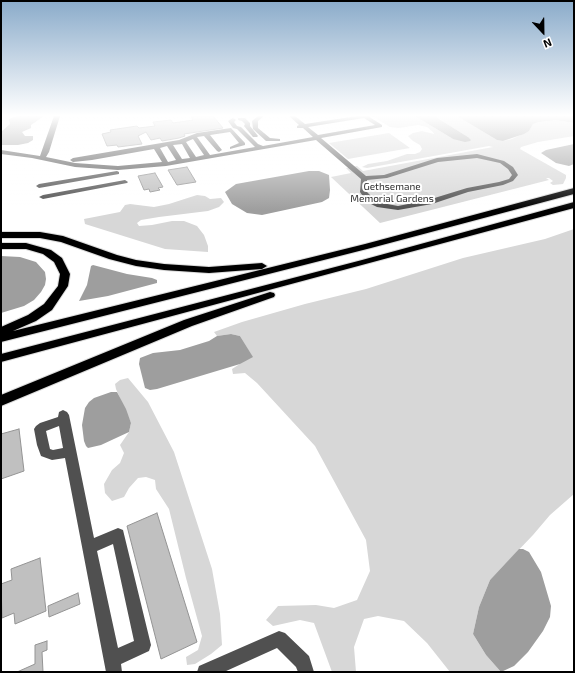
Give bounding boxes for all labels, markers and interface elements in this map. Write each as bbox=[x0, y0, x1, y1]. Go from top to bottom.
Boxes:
north arrow bbox=[523, 12, 563, 52]
text: N bbox=[542, 36, 554, 51]
park label: Gethsemane Memorial Gardens bbox=[350, 181, 434, 204]

